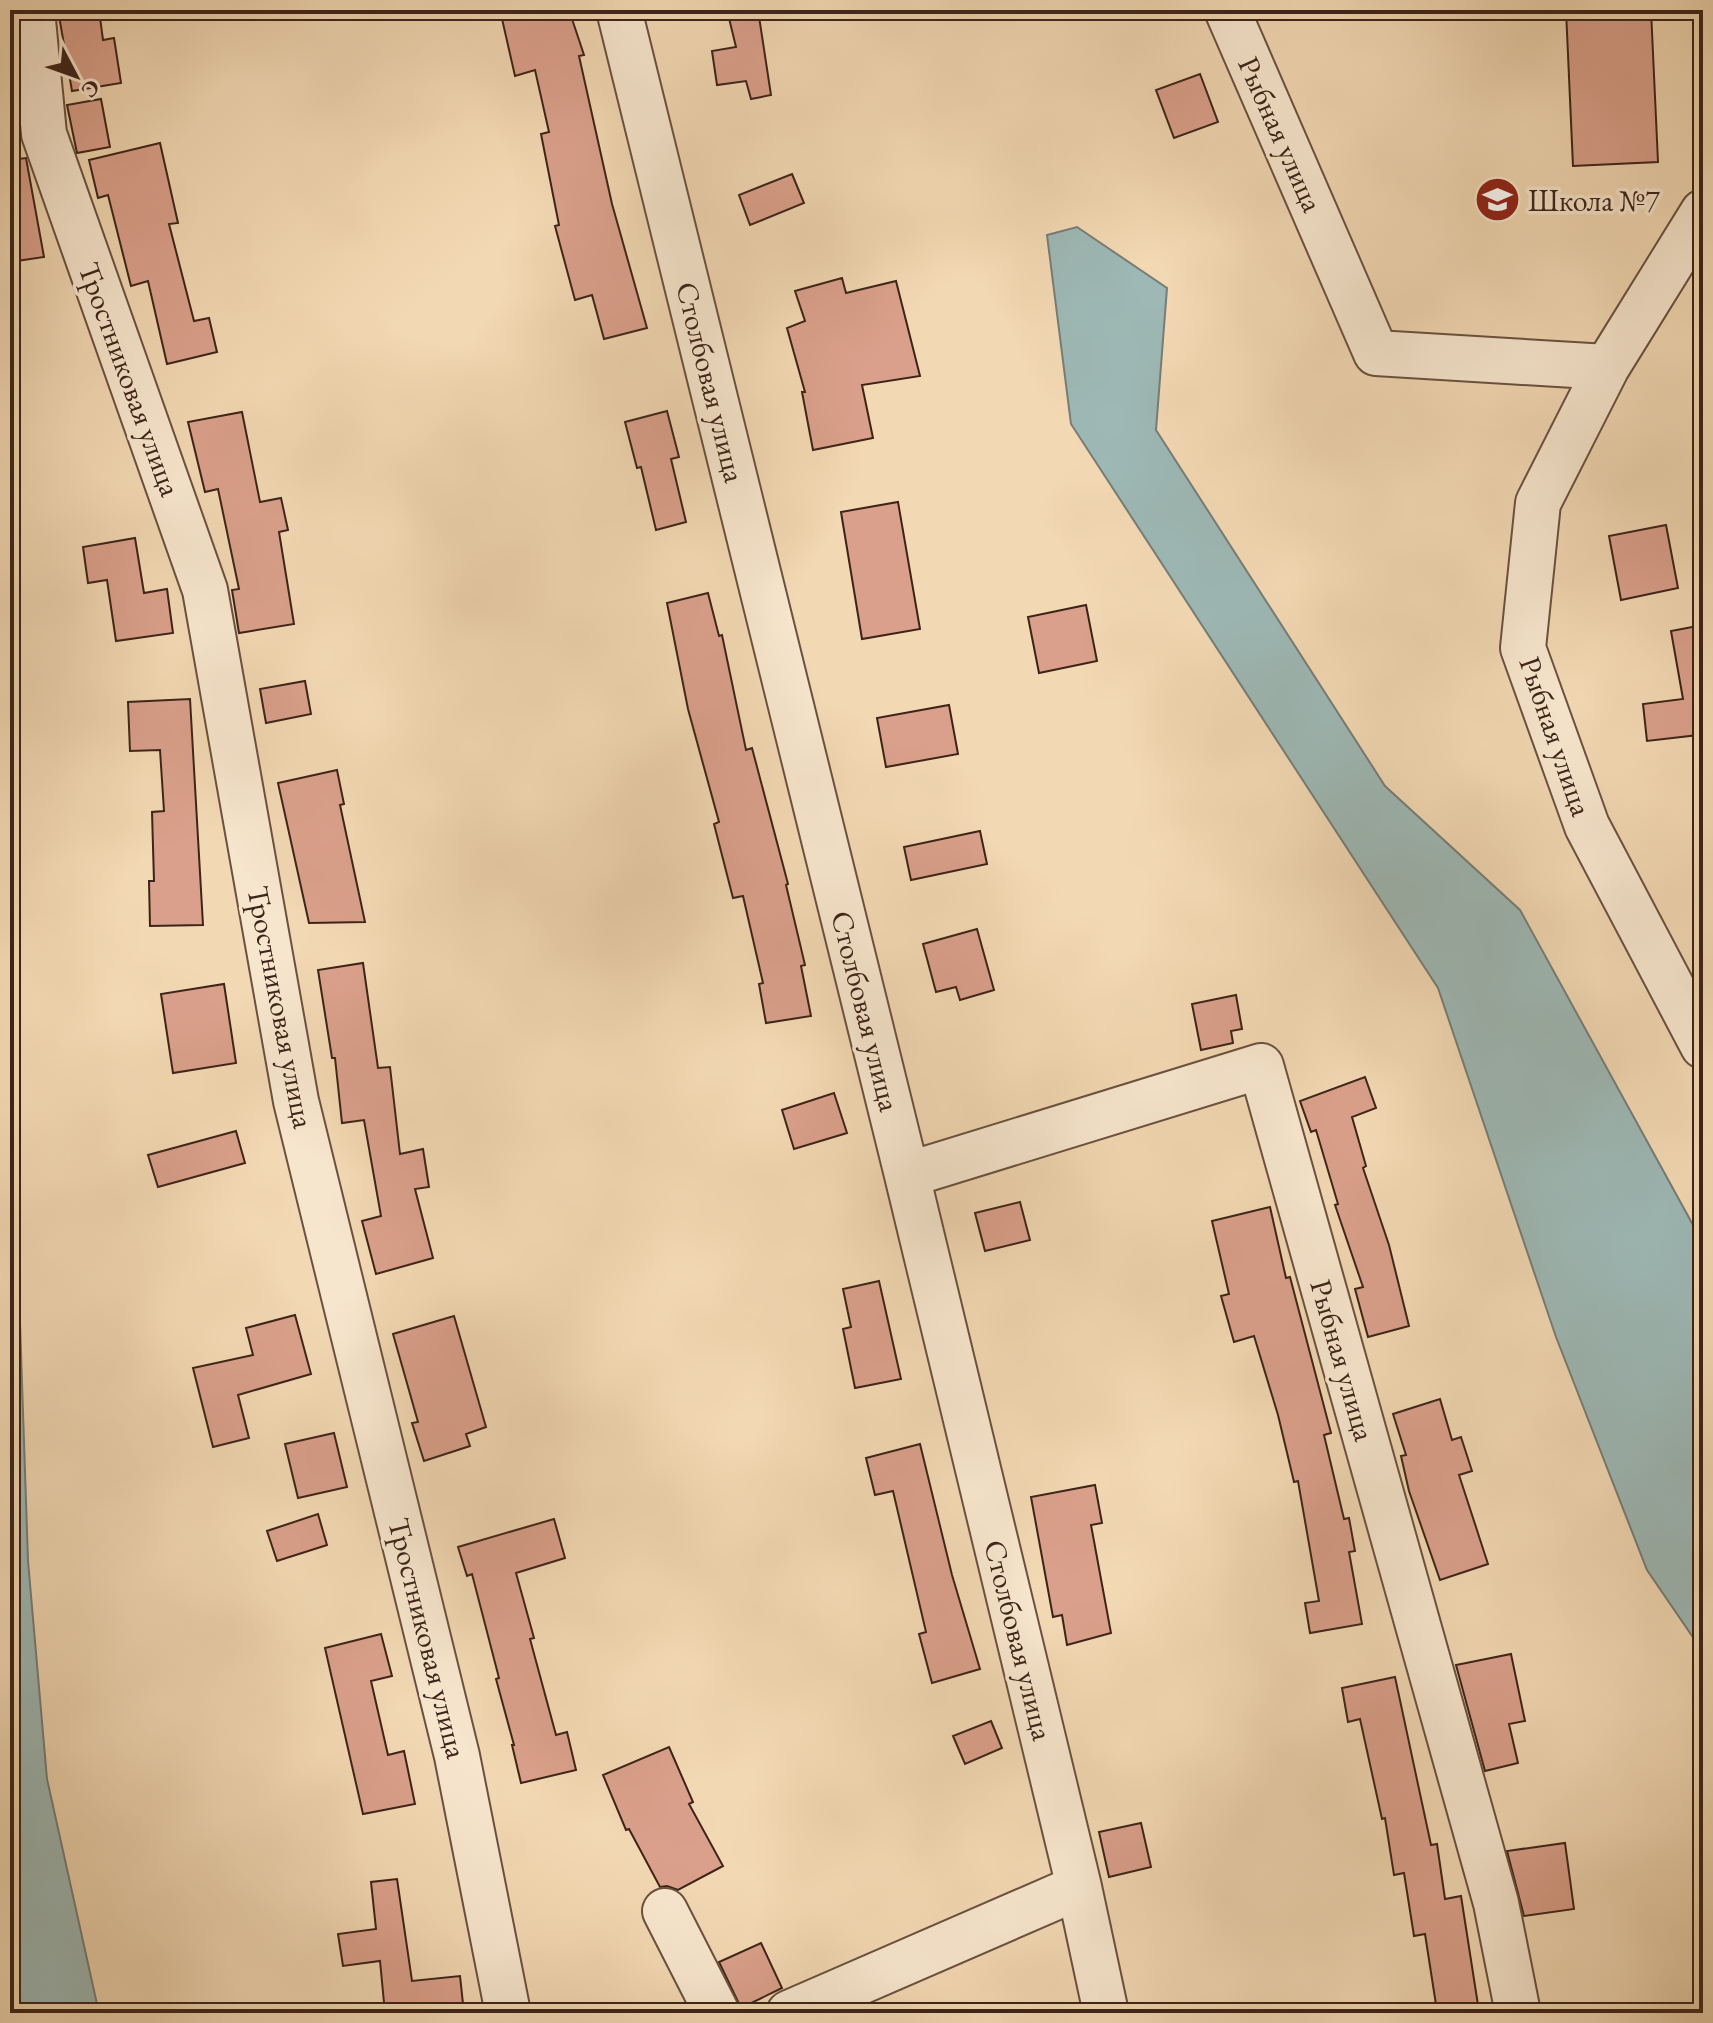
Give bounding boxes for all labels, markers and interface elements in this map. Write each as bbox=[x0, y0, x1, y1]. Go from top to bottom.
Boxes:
north arrow bbox=[36, 36, 116, 116]
street label: Рыбная улица bbox=[1229, 50, 1333, 218]
text: С bbox=[75, 73, 107, 104]
school or university icon: Школа №7 bbox=[1473, 176, 1521, 224]
place label: Школа №7 bbox=[1528, 181, 1660, 220]
street label: Тростниковая улица bbox=[70, 257, 190, 501]
street label: Столбовая улица bbox=[667, 278, 755, 486]
street label: Рыбная улица bbox=[1511, 651, 1601, 821]
street label: Тростниковая улица bbox=[238, 882, 324, 1132]
street label: Столбовая улица bbox=[822, 907, 910, 1115]
street label: Рыбная улица bbox=[1301, 1275, 1385, 1445]
street label: Тростниковая улица bbox=[379, 1514, 477, 1762]
street label: Столбовая улица bbox=[975, 1536, 1063, 1744]

